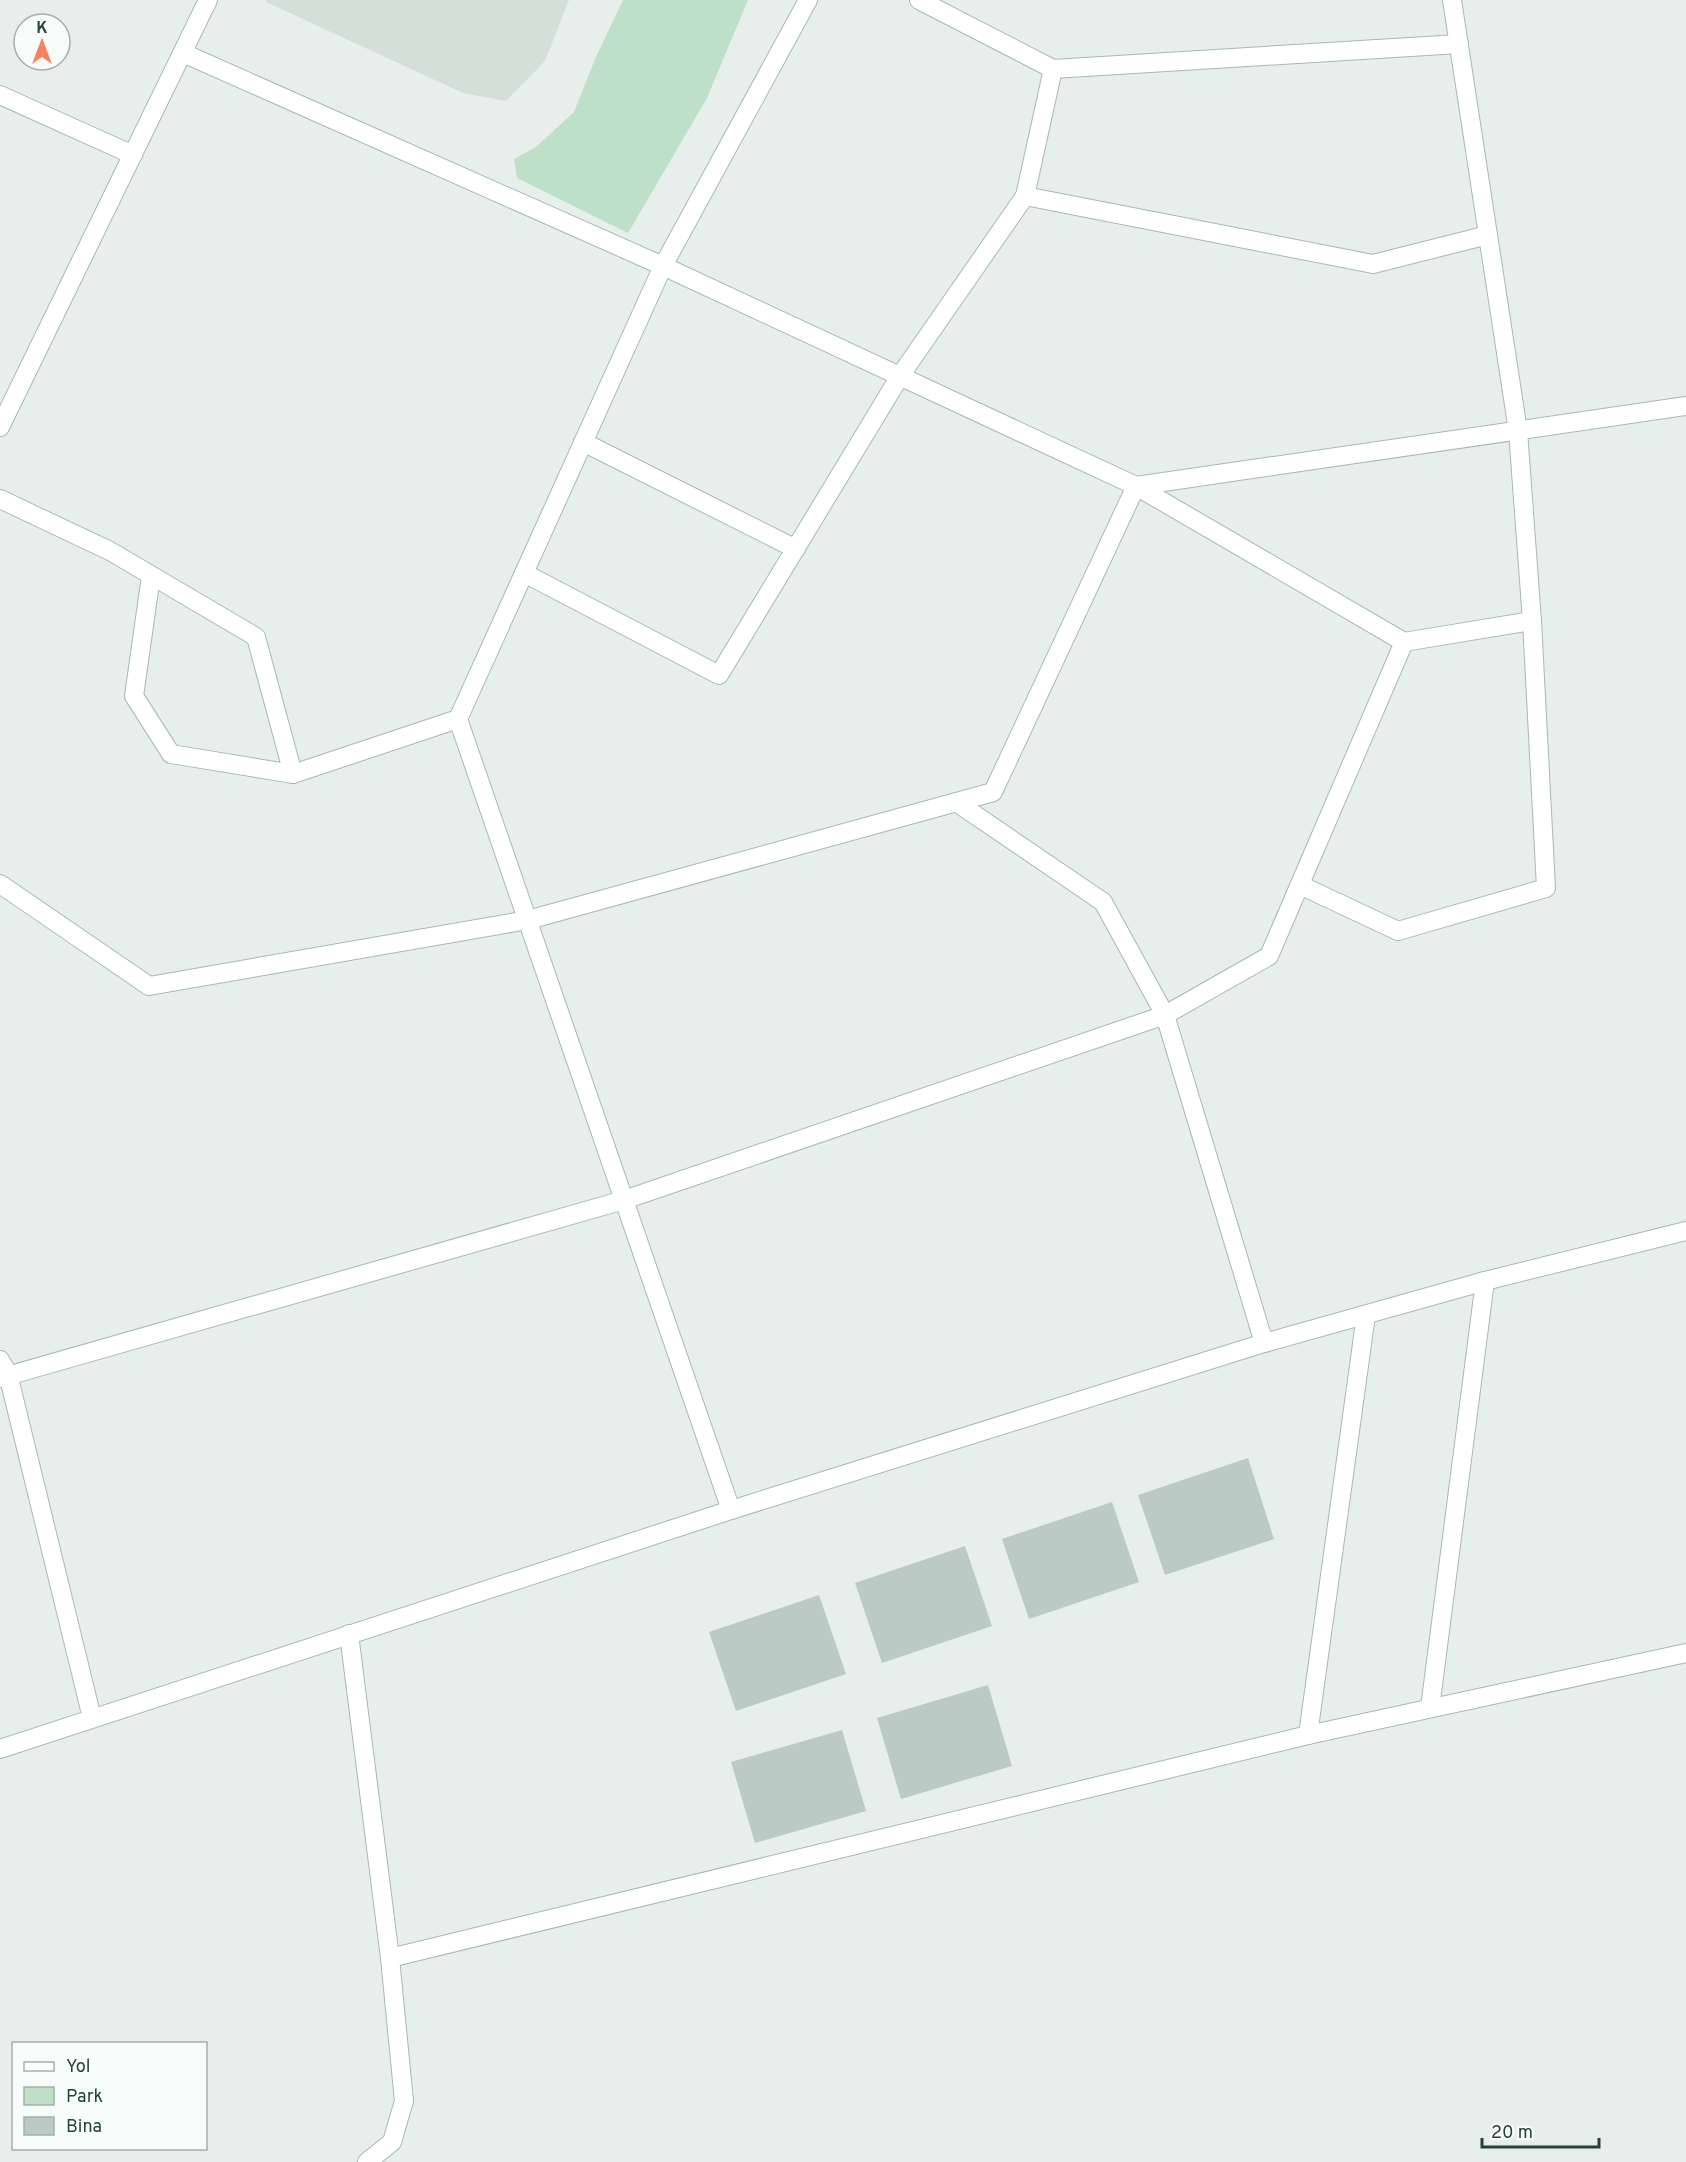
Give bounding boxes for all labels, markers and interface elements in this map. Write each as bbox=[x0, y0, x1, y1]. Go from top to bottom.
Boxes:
north arrow bbox=[12, 12, 72, 72]
text: K bbox=[36, 19, 48, 39]
legend bbox=[12, 2042, 207, 2150]
text: Yol bbox=[66, 2056, 91, 2079]
text: Park bbox=[66, 2086, 103, 2109]
scale bar bbox=[1482, 2111, 1599, 2149]
text: Bina bbox=[66, 2116, 102, 2139]
text: 20 m bbox=[1491, 2122, 1533, 2145]

